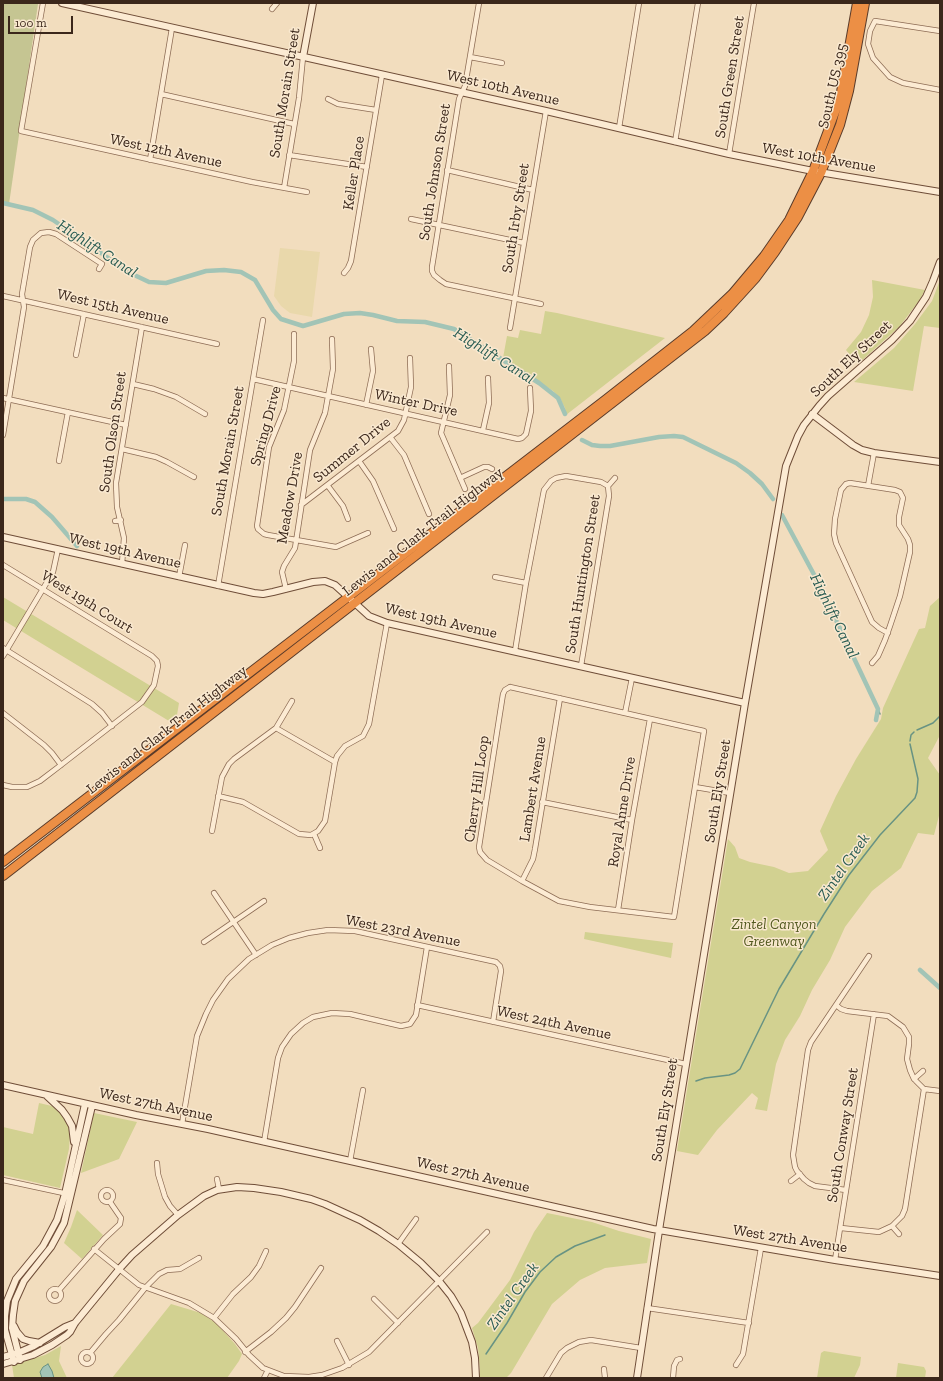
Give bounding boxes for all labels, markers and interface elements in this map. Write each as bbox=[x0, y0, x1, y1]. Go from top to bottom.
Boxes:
scale bar bbox=[10, 8, 75, 34]
street label: South Green Street bbox=[711, 14, 749, 140]
text: 100 m bbox=[15, 16, 47, 30]
street label: South Morain Street bbox=[266, 27, 304, 159]
street label: South US 395 bbox=[814, 42, 852, 130]
street label: West 10th Avenue bbox=[445, 66, 561, 110]
street label: South Johnson Street bbox=[415, 102, 455, 242]
street label: West 12th Avenue bbox=[108, 130, 224, 172]
street label: Keller Place bbox=[339, 135, 369, 211]
street label: West 10th Avenue bbox=[761, 139, 877, 177]
street label: South Irby Street bbox=[498, 162, 534, 274]
water label: Highlift Canal bbox=[53, 216, 141, 282]
street label: West 15th Avenue bbox=[55, 285, 171, 329]
street label: South Ely Street bbox=[807, 317, 895, 401]
water label: Highlift Canal bbox=[450, 323, 538, 389]
street label: South Olson Street bbox=[96, 370, 130, 494]
street label: Spring Drive bbox=[247, 384, 285, 468]
street label: South Morain Street bbox=[208, 385, 248, 517]
street label: Winter Drive bbox=[373, 385, 459, 421]
street label: Summer Drive bbox=[310, 413, 394, 487]
street label: Meadow Drive bbox=[273, 451, 307, 545]
street label: Lewis and Clark Trail Highway bbox=[339, 464, 507, 600]
street label: South Huntington Street bbox=[562, 493, 604, 655]
street label: West 19th Avenue bbox=[67, 529, 183, 573]
street label: West 19th Court bbox=[38, 567, 136, 637]
water label: Highlift Canal bbox=[805, 570, 863, 662]
street label: West 19th Avenue bbox=[383, 599, 499, 643]
street label: Lewis and Clark Trail Highway bbox=[83, 662, 251, 798]
street label: Cherry Hill Loop bbox=[461, 735, 493, 843]
street label: Lambert Avenue bbox=[516, 735, 550, 843]
street label: South Ely Street bbox=[701, 738, 735, 844]
street label: Royal Anne Drive bbox=[604, 756, 640, 868]
water label: Zintel Creek bbox=[814, 830, 874, 904]
street label: West 23rd Avenue bbox=[344, 911, 462, 951]
park label: Zintel Canyon Greenway bbox=[731, 916, 817, 951]
street label: West 24th Avenue bbox=[495, 1002, 613, 1044]
street label: South Ely Street bbox=[648, 1057, 682, 1163]
street label: South Conway Street bbox=[823, 1066, 863, 1204]
street label: West 27th Avenue bbox=[98, 1084, 214, 1126]
street label: West 27th Avenue bbox=[415, 1153, 531, 1197]
street label: West 27th Avenue bbox=[732, 1221, 848, 1257]
water label: Zintel Creek bbox=[483, 1259, 543, 1333]

